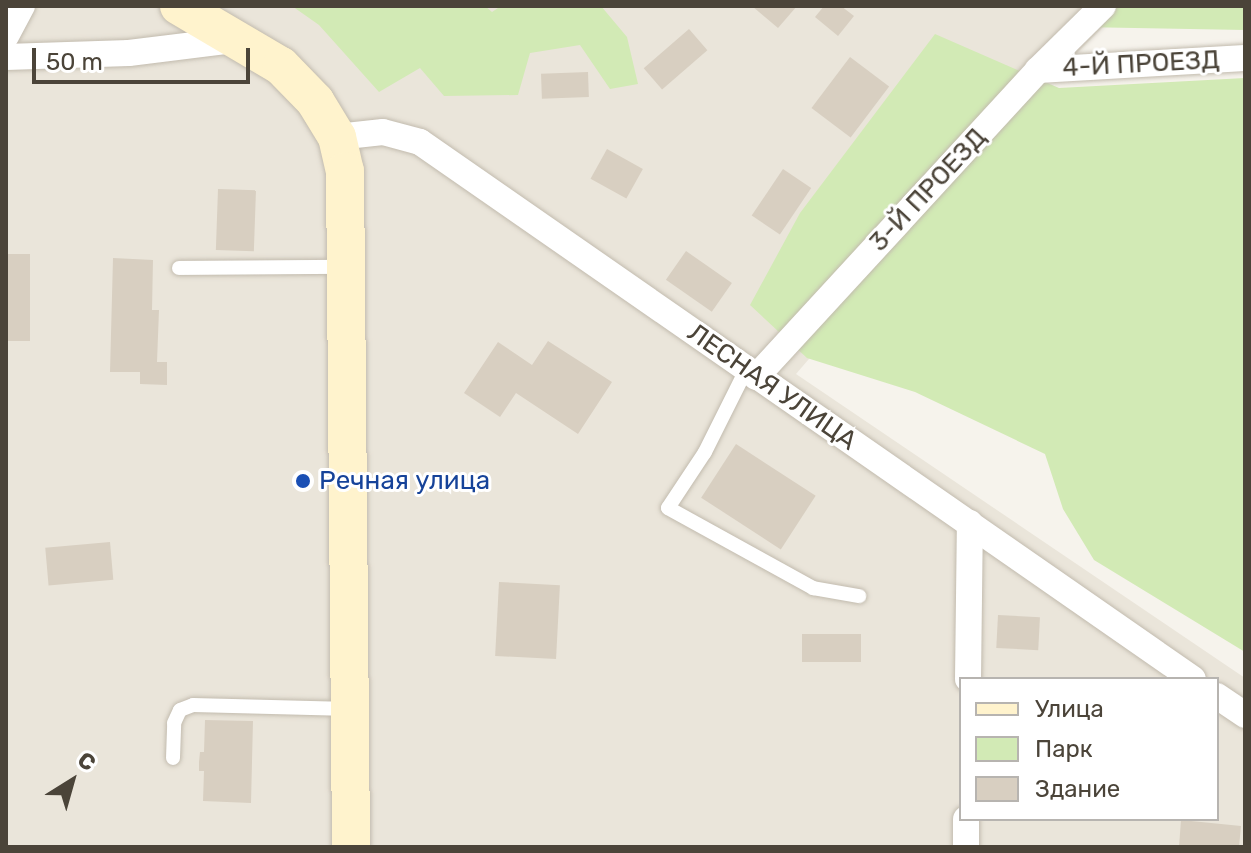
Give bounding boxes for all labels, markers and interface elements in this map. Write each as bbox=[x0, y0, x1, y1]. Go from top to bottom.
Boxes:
scale bar bbox=[36, 32, 254, 82]
street label: 4-Й ПРОЕЗД bbox=[1062, 44, 1220, 84]
text: 50 m bbox=[46, 48, 103, 76]
street label: 3-Й ПРОЕЗД bbox=[863, 122, 993, 258]
street label: ЛЕСНАЯ УЛИЦА bbox=[681, 317, 863, 457]
place label: Речная улица bbox=[319, 465, 490, 497]
marker: Речная улица bbox=[294, 472, 312, 490]
legend bbox=[959, 677, 1219, 821]
text: Улица bbox=[1035, 695, 1104, 723]
text: Парк bbox=[1035, 735, 1093, 763]
north arrow bbox=[32, 741, 112, 821]
text: С bbox=[72, 746, 101, 777]
text: Здание bbox=[1035, 775, 1120, 803]

